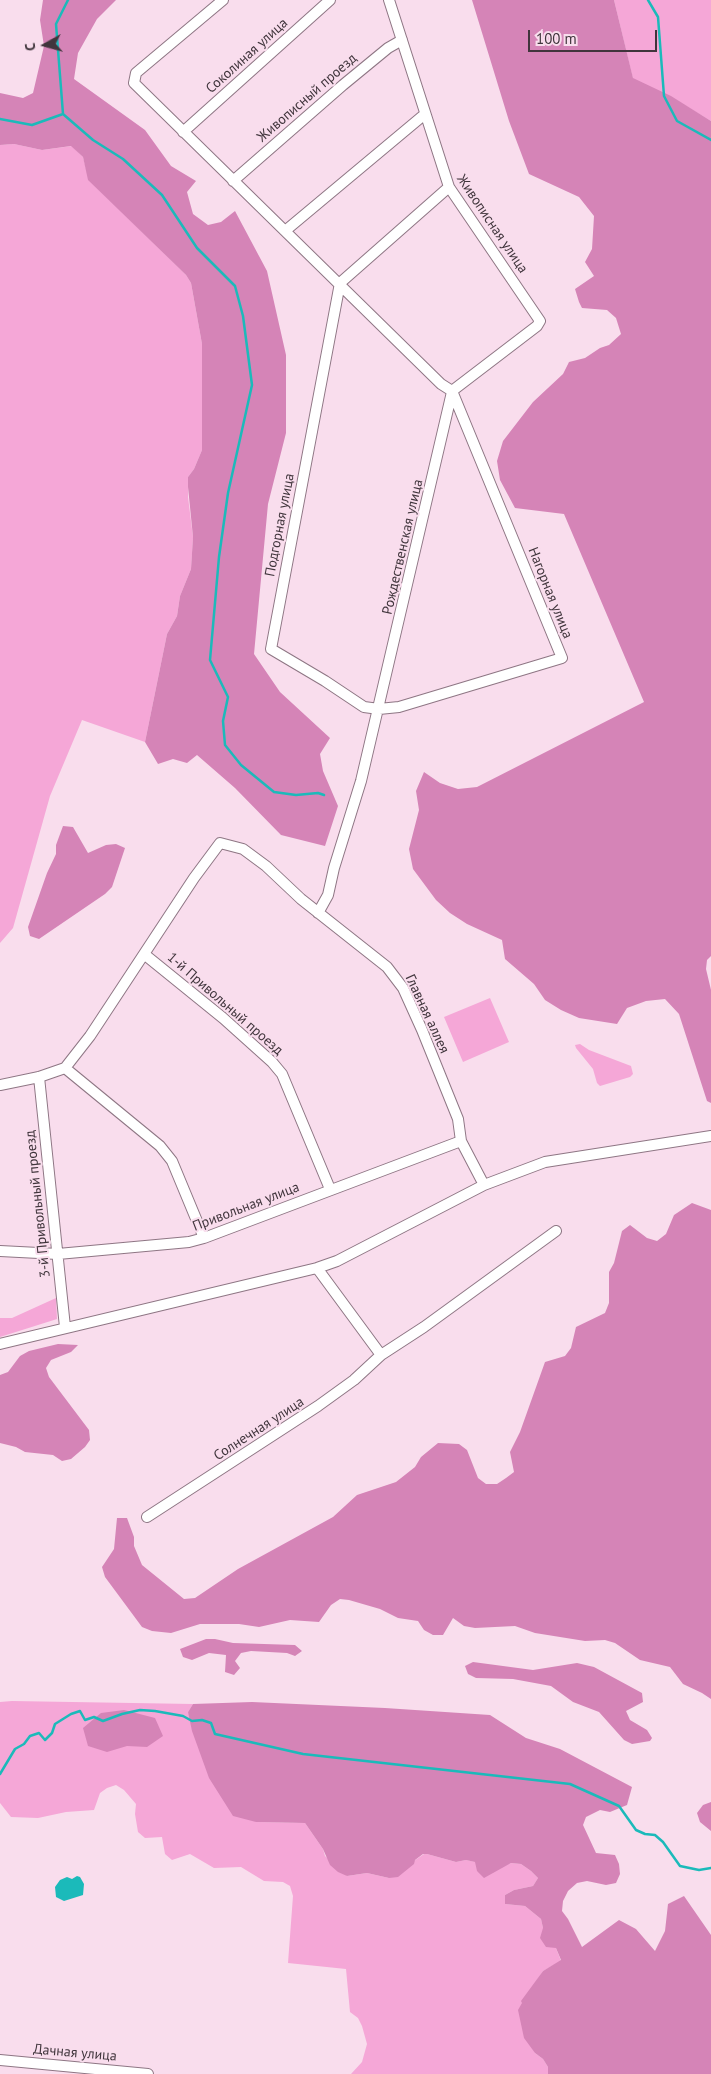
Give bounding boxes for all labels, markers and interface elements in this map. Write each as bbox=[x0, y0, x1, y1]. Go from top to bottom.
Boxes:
street label: Соколиная улица bbox=[203, 15, 291, 97]
north arrow bbox=[20, 20, 70, 70]
scale bar bbox=[531, 20, 660, 52]
text: 100 m bbox=[536, 29, 577, 48]
text: С bbox=[21, 42, 40, 52]
street label: Живописный проезд bbox=[254, 50, 360, 146]
street label: Живописная улица bbox=[453, 171, 531, 277]
street label: Подгорная улица bbox=[262, 472, 298, 578]
street label: Рождественская улица bbox=[379, 478, 427, 616]
street label: Нагорная улица bbox=[524, 545, 576, 641]
street label: 1-й Привольный проезд bbox=[164, 949, 286, 1059]
street label: Главная аллея bbox=[401, 972, 453, 1056]
street label: 3-й Привольный проезд bbox=[22, 1130, 54, 1278]
street label: Привольная улица bbox=[190, 1179, 302, 1235]
street label: Солнечная улица bbox=[211, 1394, 307, 1464]
street label: Дачная улица bbox=[33, 2041, 117, 2065]

